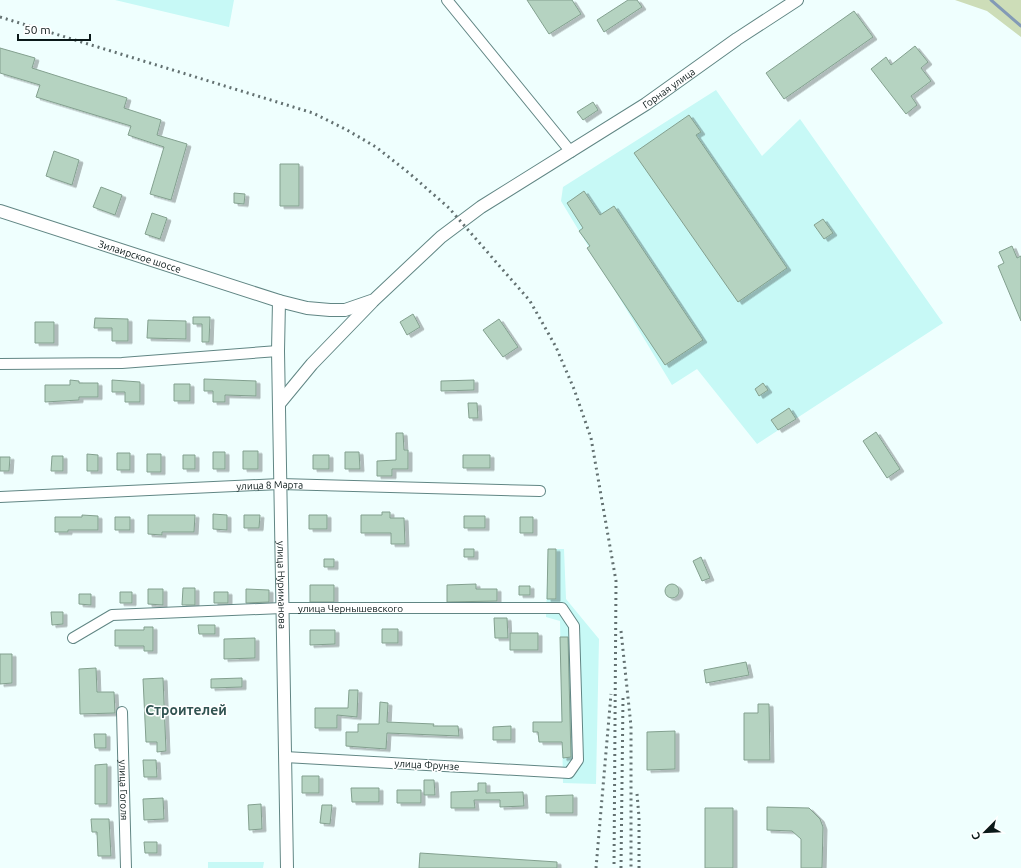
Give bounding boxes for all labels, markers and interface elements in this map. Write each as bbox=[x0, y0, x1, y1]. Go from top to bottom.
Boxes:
scale bar bbox=[18, 16, 90, 42]
text: 50 m bbox=[24, 23, 51, 36]
street label: Горная улица bbox=[640, 65, 697, 110]
street label: Зилаирское шоссе bbox=[97, 238, 183, 275]
street label: улица 8 Марта bbox=[236, 478, 303, 492]
street label: улица Нуриманова bbox=[276, 541, 288, 629]
street label: улица Чернышевского bbox=[298, 603, 403, 614]
district label: Строителей bbox=[145, 702, 227, 718]
street label: улица Фрунзе bbox=[394, 758, 460, 772]
street label: улица Гоголя bbox=[118, 760, 130, 820]
north arrow bbox=[965, 812, 1005, 852]
text: С bbox=[969, 830, 983, 842]

